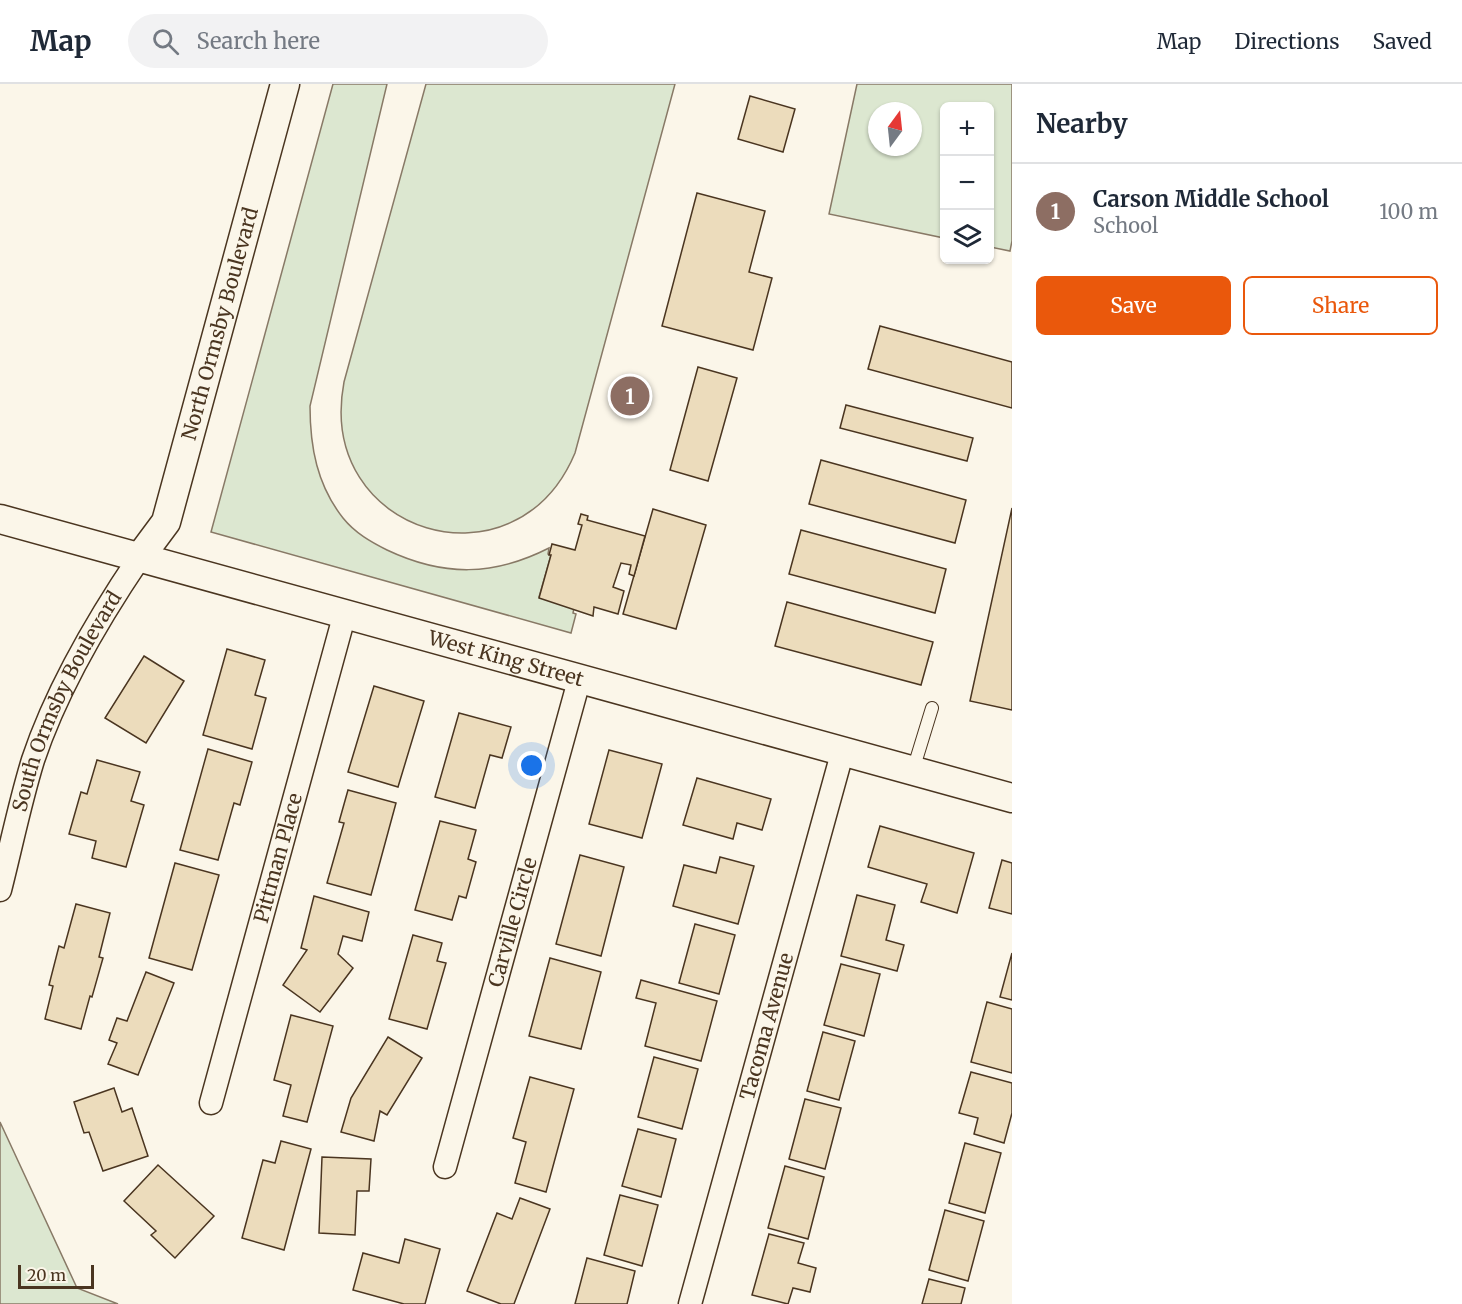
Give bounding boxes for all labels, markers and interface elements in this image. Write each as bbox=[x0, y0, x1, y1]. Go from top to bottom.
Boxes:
search box bbox=[128, 14, 548, 68]
text: Map bbox=[30, 23, 92, 59]
icon: search bbox=[149, 25, 182, 58]
text: Search here bbox=[197, 27, 320, 55]
text: Map bbox=[1157, 28, 1201, 55]
text: Directions bbox=[1234, 28, 1339, 55]
text: Saved bbox=[1372, 28, 1432, 55]
north arrow bbox=[868, 102, 922, 156]
map controls bbox=[940, 102, 994, 264]
button: + bbox=[940, 102, 994, 156]
text: Nearby bbox=[1036, 107, 1128, 140]
button: − bbox=[940, 156, 994, 210]
text: Carson Middle School bbox=[1093, 185, 1329, 213]
text: 1 bbox=[1051, 199, 1060, 224]
text: 100 m bbox=[1379, 199, 1438, 224]
street label: North Ormsby Boulevard bbox=[176, 204, 263, 443]
button: layers bbox=[940, 210, 994, 264]
text: School bbox=[1093, 213, 1158, 238]
button: Save bbox=[1036, 276, 1231, 335]
button: Share bbox=[1243, 276, 1438, 335]
pin: 1 bbox=[610, 374, 650, 418]
street label: South Ormsby Boulevard bbox=[6, 586, 126, 814]
street label: West King Street bbox=[425, 624, 587, 691]
your location bbox=[517, 751, 546, 780]
street label: Pittman Place bbox=[248, 790, 307, 926]
street label: Carville Circle bbox=[482, 854, 542, 990]
street label: Tacoma Avenue bbox=[734, 950, 798, 1103]
scale bar bbox=[18, 1262, 94, 1290]
text: 20 m bbox=[27, 1265, 66, 1285]

